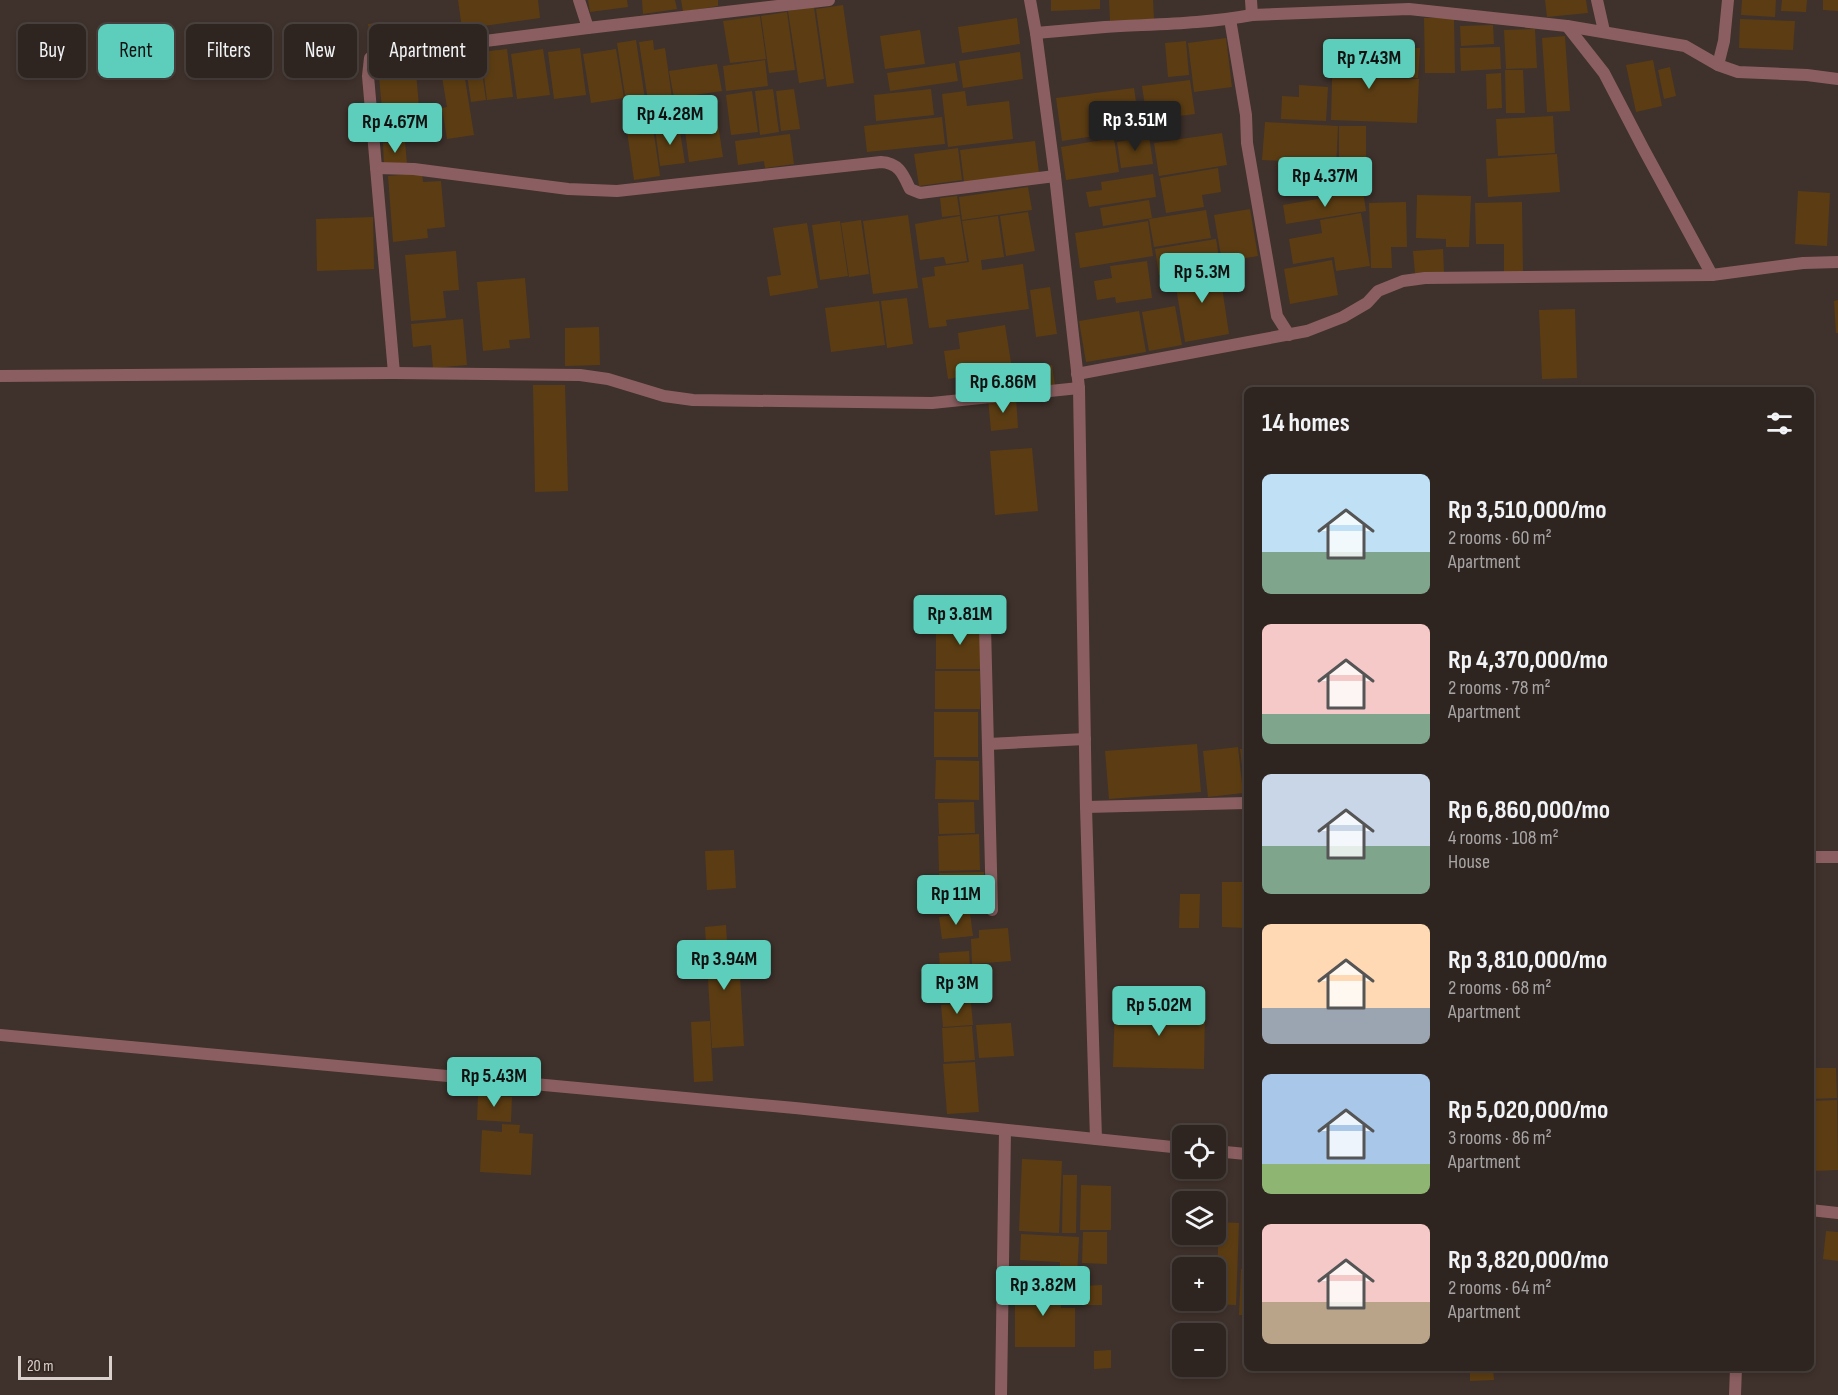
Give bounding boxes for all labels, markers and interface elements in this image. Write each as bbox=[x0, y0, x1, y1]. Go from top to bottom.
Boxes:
chip: Buy bbox=[18, 24, 86, 78]
chip: Rent bbox=[98, 24, 174, 78]
chip: Filters bbox=[186, 24, 272, 78]
chip: New bbox=[284, 24, 357, 78]
chip: Apartment bbox=[369, 24, 487, 78]
pin: Rp 7.43M bbox=[1307, 39, 1431, 90]
text: Rp 7.43M bbox=[1337, 46, 1401, 70]
pin: Rp 4.28M bbox=[608, 95, 732, 146]
pin: Rp 3.51M bbox=[1073, 101, 1197, 152]
text: Rp 4.28M bbox=[637, 102, 703, 126]
pin: Rp 4.67M bbox=[333, 103, 457, 154]
text: Rp 3.51M bbox=[1103, 108, 1167, 132]
text: Rp 4.67M bbox=[362, 110, 428, 134]
pin: Rp 4.37M bbox=[1263, 157, 1387, 208]
text: Rp 4.37M bbox=[1292, 164, 1358, 188]
pin: Rp 5.3M bbox=[1147, 253, 1257, 304]
text: Rp 5.3M bbox=[1174, 260, 1230, 284]
pin: Rp 6.86M bbox=[941, 363, 1065, 414]
text: Rp 6.86M bbox=[970, 370, 1036, 394]
icon: filters bbox=[1763, 407, 1796, 440]
text: 14 homes bbox=[1262, 408, 1350, 439]
text: Rp 3,510,000/mo bbox=[1448, 495, 1607, 526]
icon: home bbox=[1310, 498, 1382, 570]
text: 2 rooms · 60 m² bbox=[1448, 526, 1552, 550]
text: Apartment bbox=[1448, 550, 1521, 574]
pin: Rp 3.81M bbox=[898, 595, 1022, 646]
text: Rp 3.81M bbox=[928, 602, 992, 626]
text: Rp 4,370,000/mo bbox=[1448, 645, 1608, 676]
icon: home bbox=[1310, 648, 1382, 720]
text: 2 rooms · 78 m² bbox=[1448, 676, 1551, 700]
text: Apartment bbox=[1448, 700, 1521, 724]
text: Rp 6,860,000/mo bbox=[1448, 795, 1610, 826]
icon: home bbox=[1310, 798, 1382, 870]
text: 4 rooms · 108 m² bbox=[1448, 826, 1559, 850]
text: House bbox=[1448, 850, 1490, 874]
pin: Rp 11M bbox=[907, 875, 1005, 926]
text: Rp 11M bbox=[931, 882, 981, 906]
pin: Rp 3.94M bbox=[662, 940, 786, 991]
text: Rp 3,810,000/mo bbox=[1448, 945, 1607, 976]
text: Rp 3.94M bbox=[691, 947, 757, 971]
icon: home bbox=[1310, 948, 1382, 1020]
pin: Rp 3M bbox=[915, 964, 999, 1015]
text: Rp 3M bbox=[935, 971, 979, 995]
text: 2 rooms · 68 m² bbox=[1448, 976, 1552, 1000]
pin: Rp 5.02M bbox=[1097, 986, 1221, 1037]
text: Rp 5.02M bbox=[1126, 993, 1192, 1017]
text: Apartment bbox=[1448, 1000, 1521, 1024]
pin: Rp 5.43M bbox=[432, 1057, 556, 1108]
text: Rp 5.43M bbox=[461, 1064, 527, 1088]
text: Rp 5,020,000/mo bbox=[1448, 1095, 1608, 1126]
icon: home bbox=[1310, 1098, 1382, 1170]
map controls bbox=[1172, 1125, 1226, 1377]
button: locate bbox=[1172, 1125, 1226, 1179]
text: 3 rooms · 86 m² bbox=[1448, 1126, 1552, 1150]
text: Apartment bbox=[1448, 1150, 1521, 1174]
button: layers bbox=[1172, 1191, 1226, 1245]
text: Rp 3,820,000/mo bbox=[1448, 1245, 1609, 1276]
icon: home bbox=[1310, 1248, 1382, 1320]
button: + bbox=[1172, 1257, 1226, 1311]
pin: Rp 3.82M bbox=[981, 1266, 1105, 1317]
text: Rp 3.82M bbox=[1010, 1273, 1076, 1297]
text: 2 rooms · 64 m² bbox=[1448, 1276, 1552, 1300]
text: Apartment bbox=[1448, 1300, 1521, 1324]
button: − bbox=[1172, 1323, 1226, 1377]
scale bar bbox=[18, 1353, 112, 1380]
text: 20 m bbox=[27, 1357, 54, 1376]

